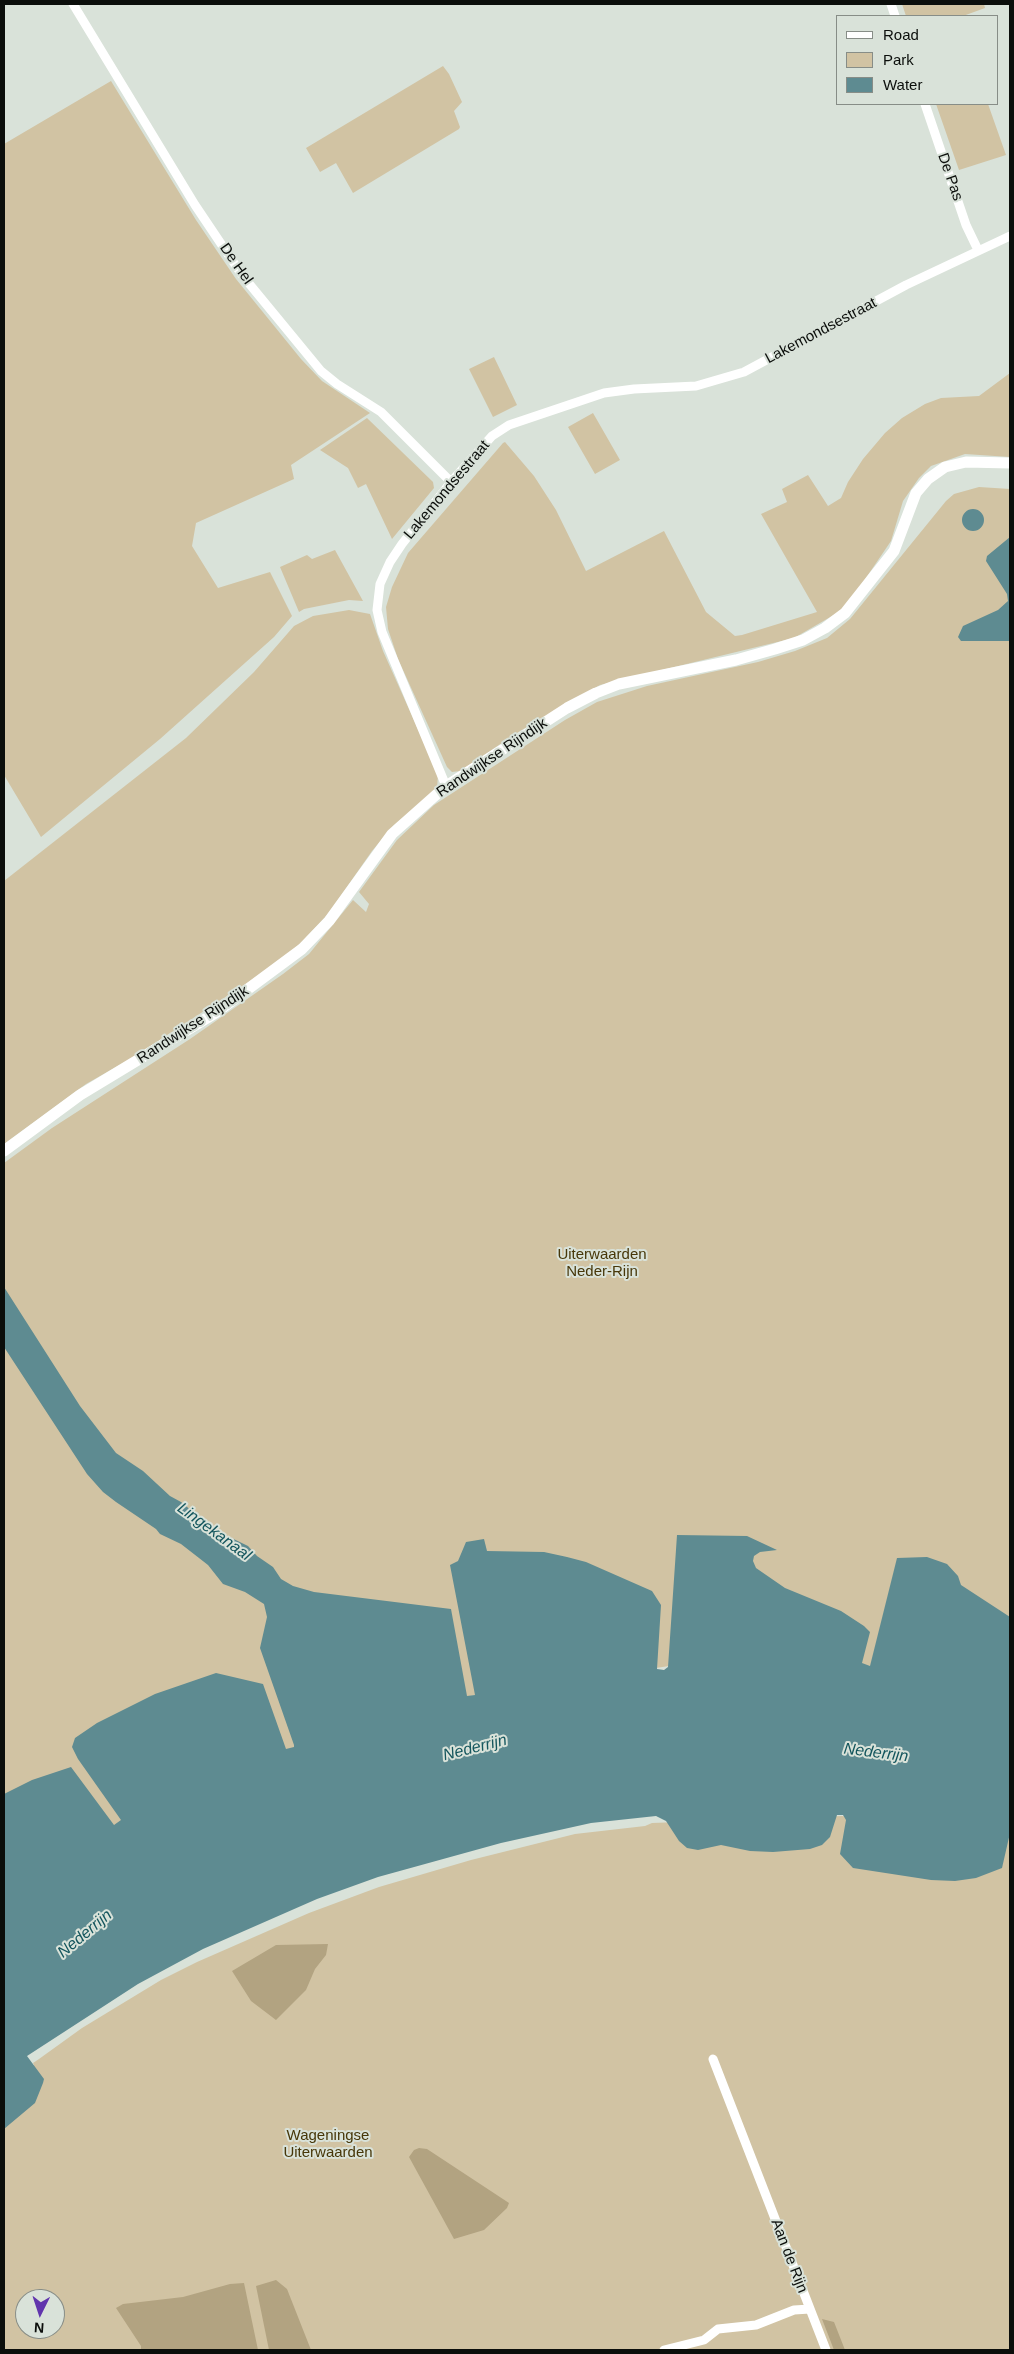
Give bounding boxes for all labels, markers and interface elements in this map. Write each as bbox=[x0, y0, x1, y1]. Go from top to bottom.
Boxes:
legend bbox=[836, 15, 999, 105]
text: Road bbox=[883, 26, 919, 43]
text: Park bbox=[883, 51, 914, 68]
text: Water bbox=[883, 76, 922, 93]
street label: De Pas bbox=[933, 151, 967, 203]
street label: De Hel bbox=[215, 240, 257, 288]
street label: Lakemondsestraat bbox=[762, 294, 880, 368]
street label: Lakemondsestraat bbox=[400, 437, 494, 543]
street label: Randwijkse Rijndijk bbox=[433, 714, 551, 802]
street label: Randwijkse Rijndijk bbox=[134, 982, 252, 1068]
park label: Uiterwaarden Neder-Rijn bbox=[557, 1246, 647, 1281]
water label: Lingekanaal bbox=[173, 1499, 255, 1565]
water label: Nederrijn bbox=[441, 1731, 509, 1765]
water label: Nederrijn bbox=[843, 1740, 909, 1766]
water label: Nederrijn bbox=[54, 1906, 116, 1962]
park label: Wageningse Uiterwaarden bbox=[283, 2127, 373, 2162]
street label: Aan de Rijn bbox=[767, 2217, 811, 2295]
north arrow bbox=[15, 2289, 65, 2339]
text: N bbox=[33, 2320, 45, 2336]

